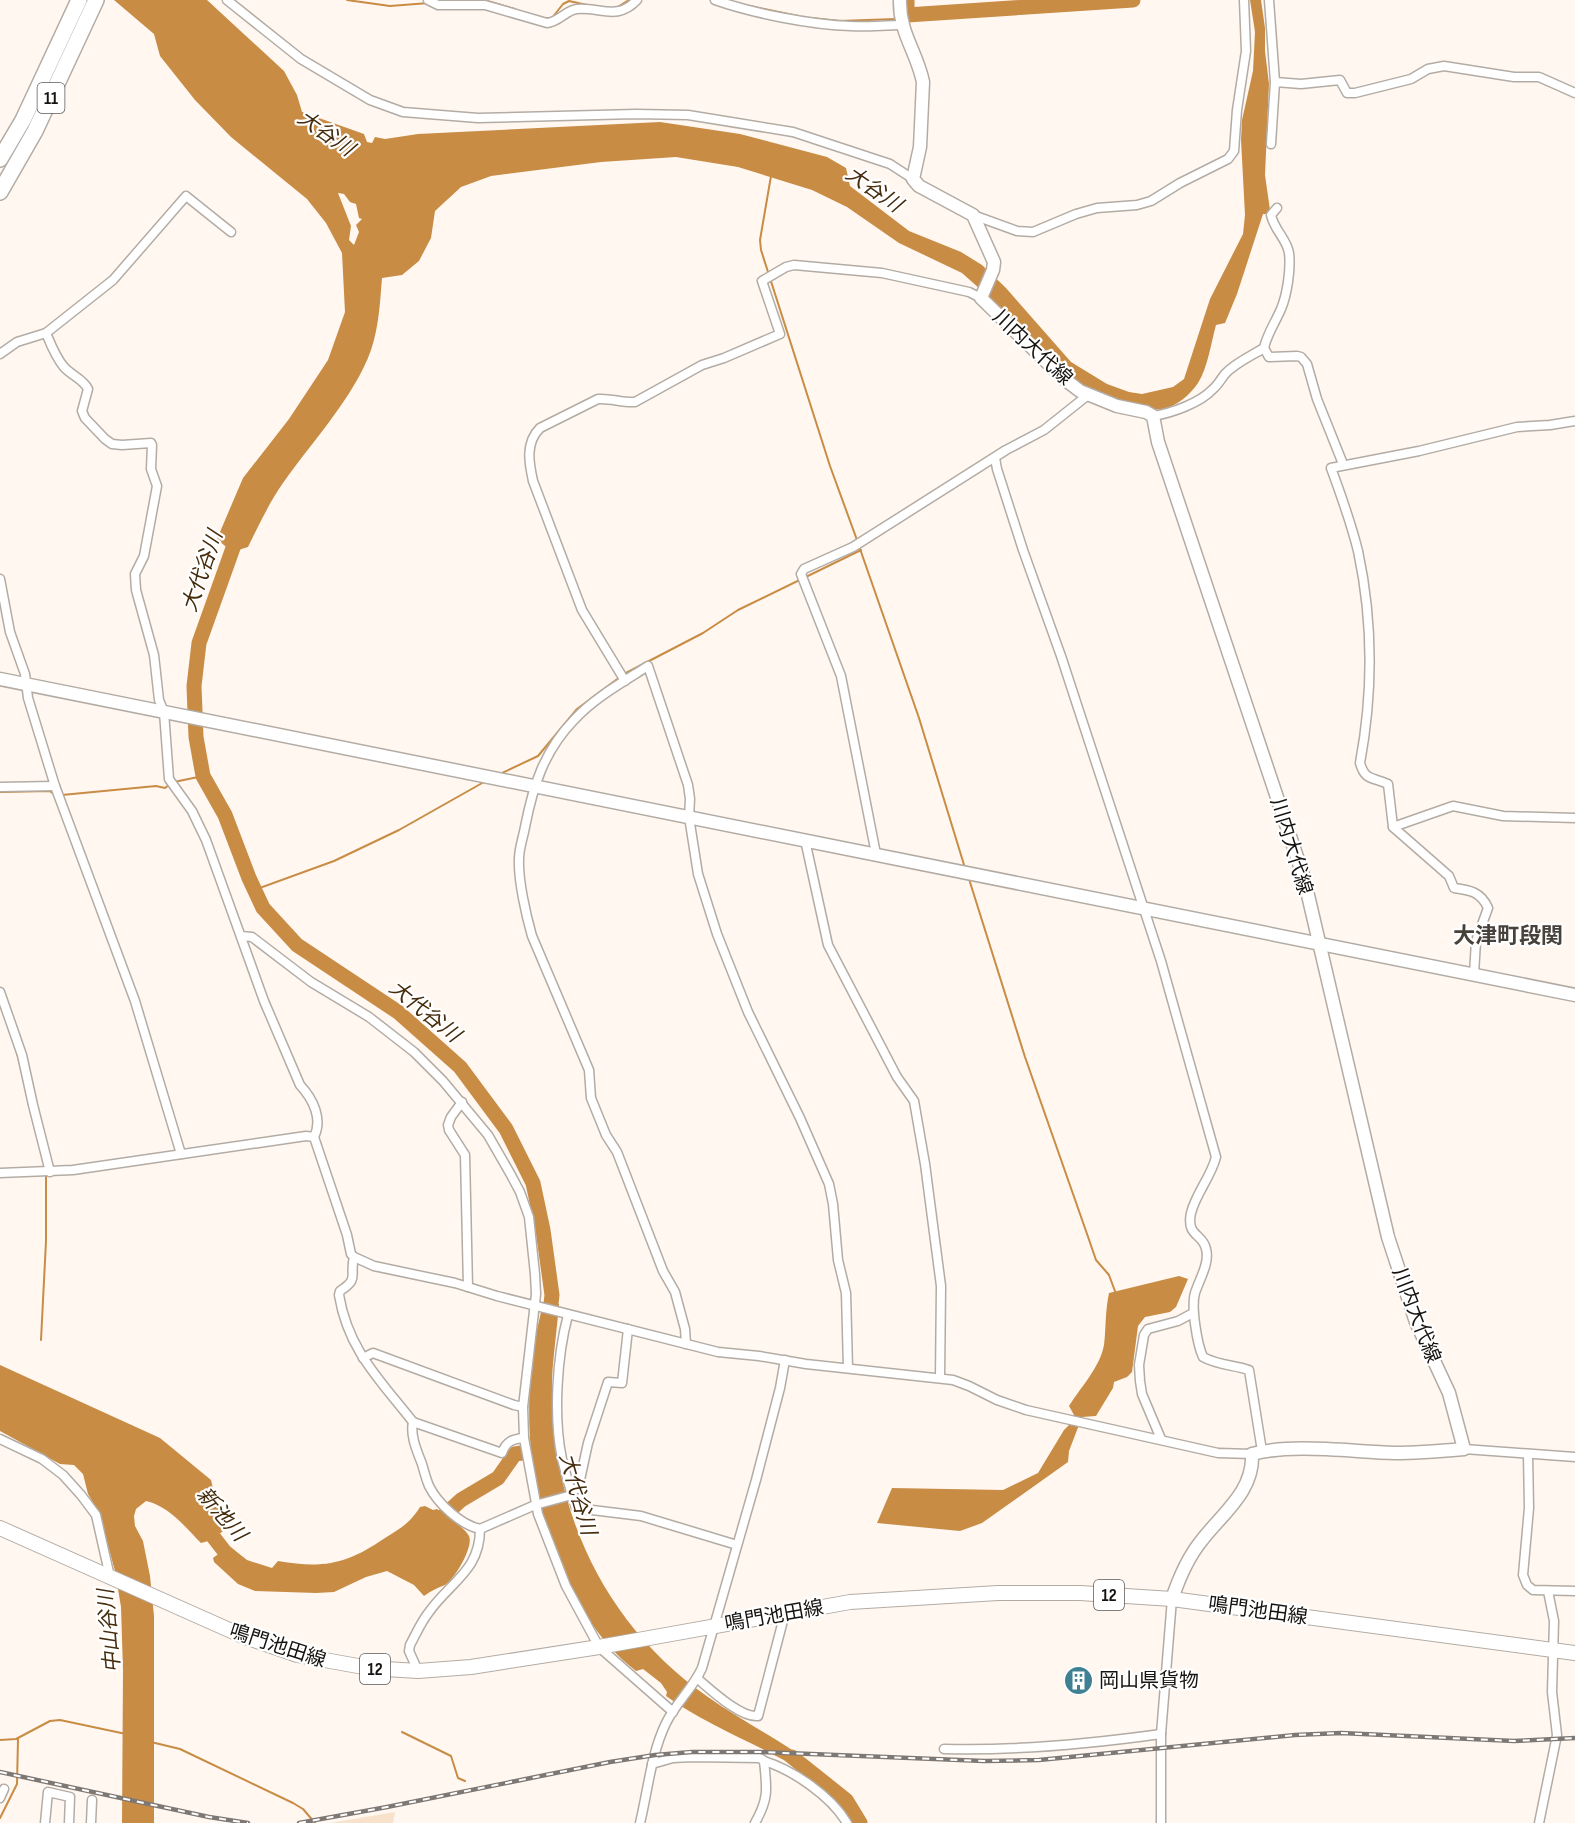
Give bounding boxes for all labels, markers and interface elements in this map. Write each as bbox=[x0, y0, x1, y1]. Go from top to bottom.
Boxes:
road number: 11 bbox=[38, 83, 64, 113]
water label: 大谷川 bbox=[293, 105, 360, 163]
water label: 大谷川 bbox=[841, 161, 908, 219]
street label: 川内大代線 bbox=[988, 305, 1077, 391]
water label: 大代谷川 bbox=[177, 525, 229, 615]
street label: 川内大代線 bbox=[1265, 795, 1317, 898]
district label: 大津町段関 bbox=[1453, 923, 1563, 950]
water label: 大代谷川 bbox=[384, 975, 467, 1049]
street label: 川内大代線 bbox=[1387, 1264, 1445, 1366]
water label: 大代谷川 bbox=[554, 1450, 602, 1540]
water label: 新池川 bbox=[192, 1482, 253, 1548]
road number: 12 bbox=[1094, 1580, 1124, 1610]
water label: 中山谷川 bbox=[93, 1586, 126, 1674]
street label: 鳴門池田線 bbox=[1207, 1592, 1309, 1630]
street label: 鳴門池田線 bbox=[723, 1595, 825, 1636]
street label: 鳴門池田線 bbox=[226, 1619, 329, 1673]
road number: 12 bbox=[360, 1654, 390, 1684]
building icon: 岡山県貨物 bbox=[1062, 1664, 1094, 1696]
place label: 岡山県貨物 bbox=[1099, 1669, 1199, 1693]

